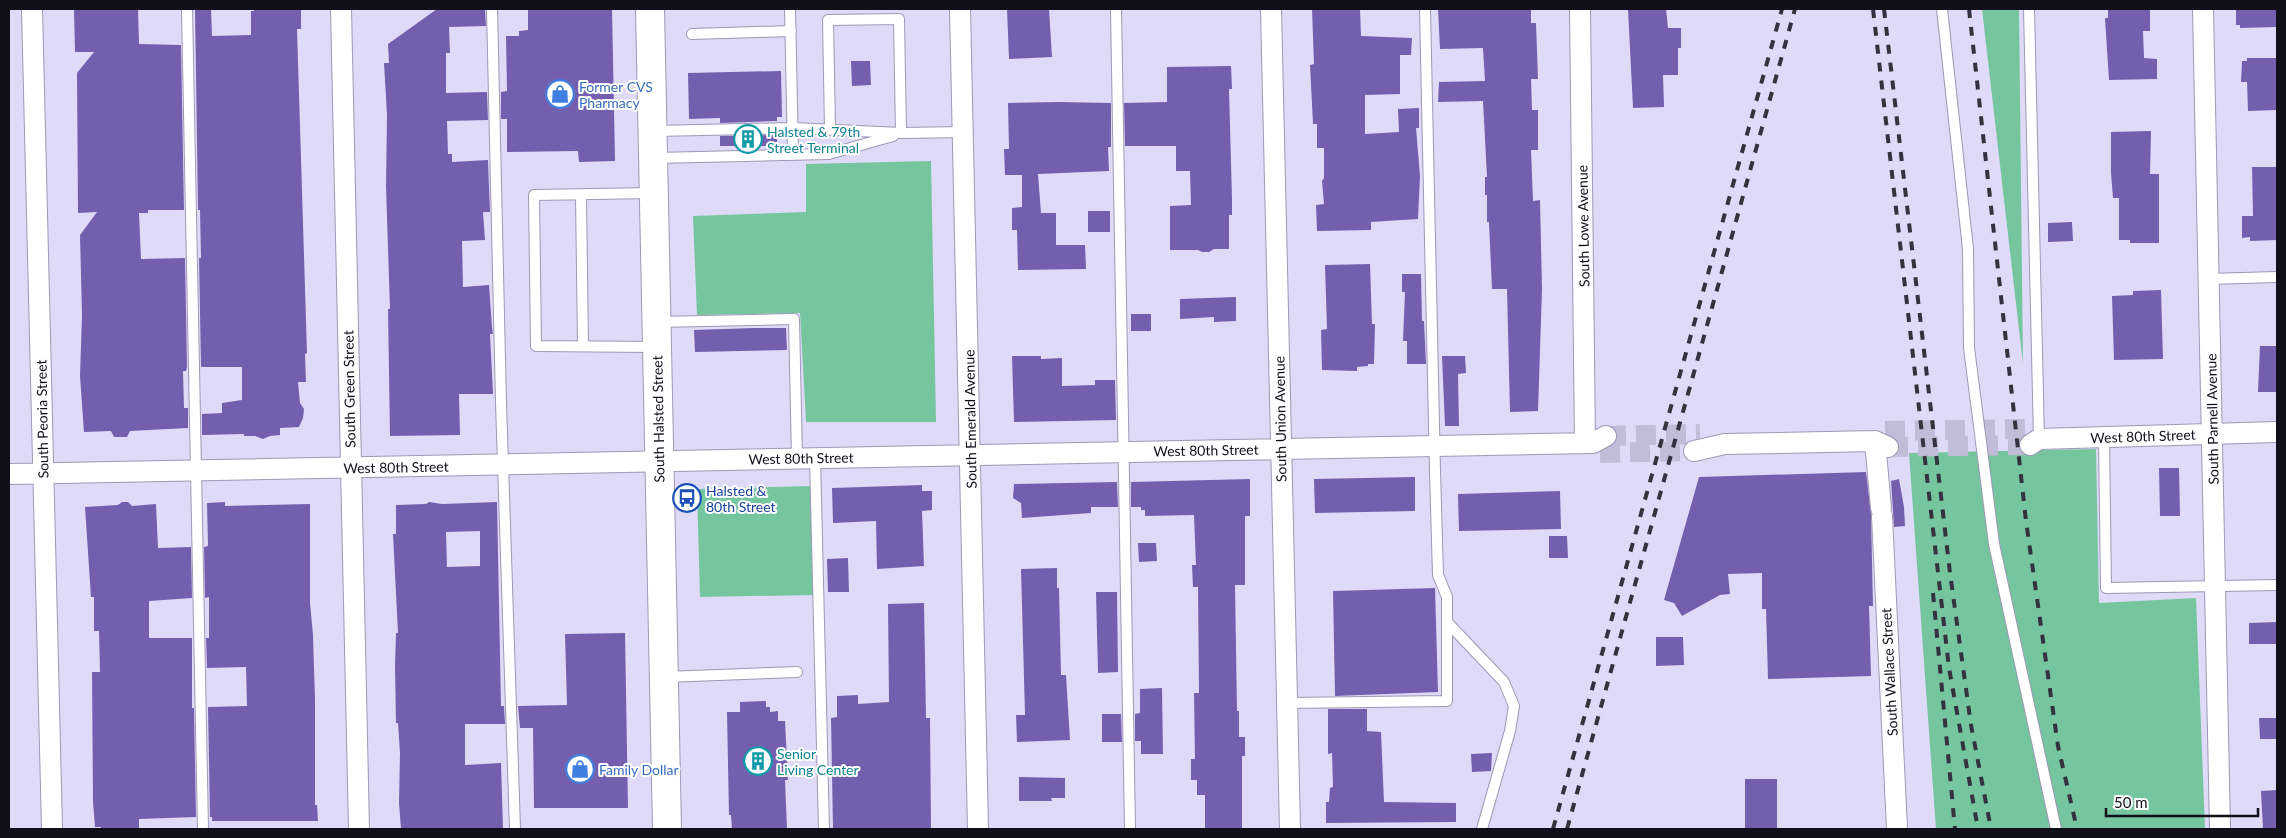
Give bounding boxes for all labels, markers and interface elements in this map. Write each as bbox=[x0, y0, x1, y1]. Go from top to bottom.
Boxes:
place label: Former CVS Pharmacy bbox=[579, 78, 653, 111]
shop icon: Former CVS Pharmacy bbox=[545, 79, 575, 109]
place label: Halsted & 79th Street Terminal bbox=[767, 123, 860, 156]
building icon: Halsted & 79th Street Terminal bbox=[733, 124, 763, 154]
street label: South Lowe Avenue bbox=[1573, 165, 1593, 287]
street label: South Green Street bbox=[339, 330, 359, 448]
street label: South Emerald Avenue bbox=[960, 349, 980, 489]
street label: South Parnell Avenue bbox=[2202, 353, 2222, 485]
street label: South Halsted Street bbox=[648, 355, 668, 483]
street label: South Union Avenue bbox=[1270, 356, 1290, 482]
street label: South Peoria Street bbox=[32, 359, 52, 479]
street label: West 80th Street bbox=[2090, 426, 2196, 446]
street label: West 80th Street bbox=[1153, 441, 1259, 459]
street label: West 80th Street bbox=[748, 449, 854, 467]
street label: West 80th Street bbox=[343, 458, 449, 476]
place label: Halsted & 80th Street bbox=[706, 482, 776, 515]
bus stop icon: Halsted & 80th Street bbox=[672, 483, 702, 513]
street label: South Wallace Street bbox=[1877, 608, 1901, 736]
place label: Senior Living Center bbox=[777, 745, 859, 778]
building icon: Senior Living Center bbox=[743, 746, 773, 776]
shop icon: Family Dollar bbox=[565, 754, 595, 784]
place label: Family Dollar bbox=[599, 761, 679, 778]
scale bar bbox=[2106, 786, 2258, 818]
text: 50 m bbox=[2114, 793, 2148, 811]

